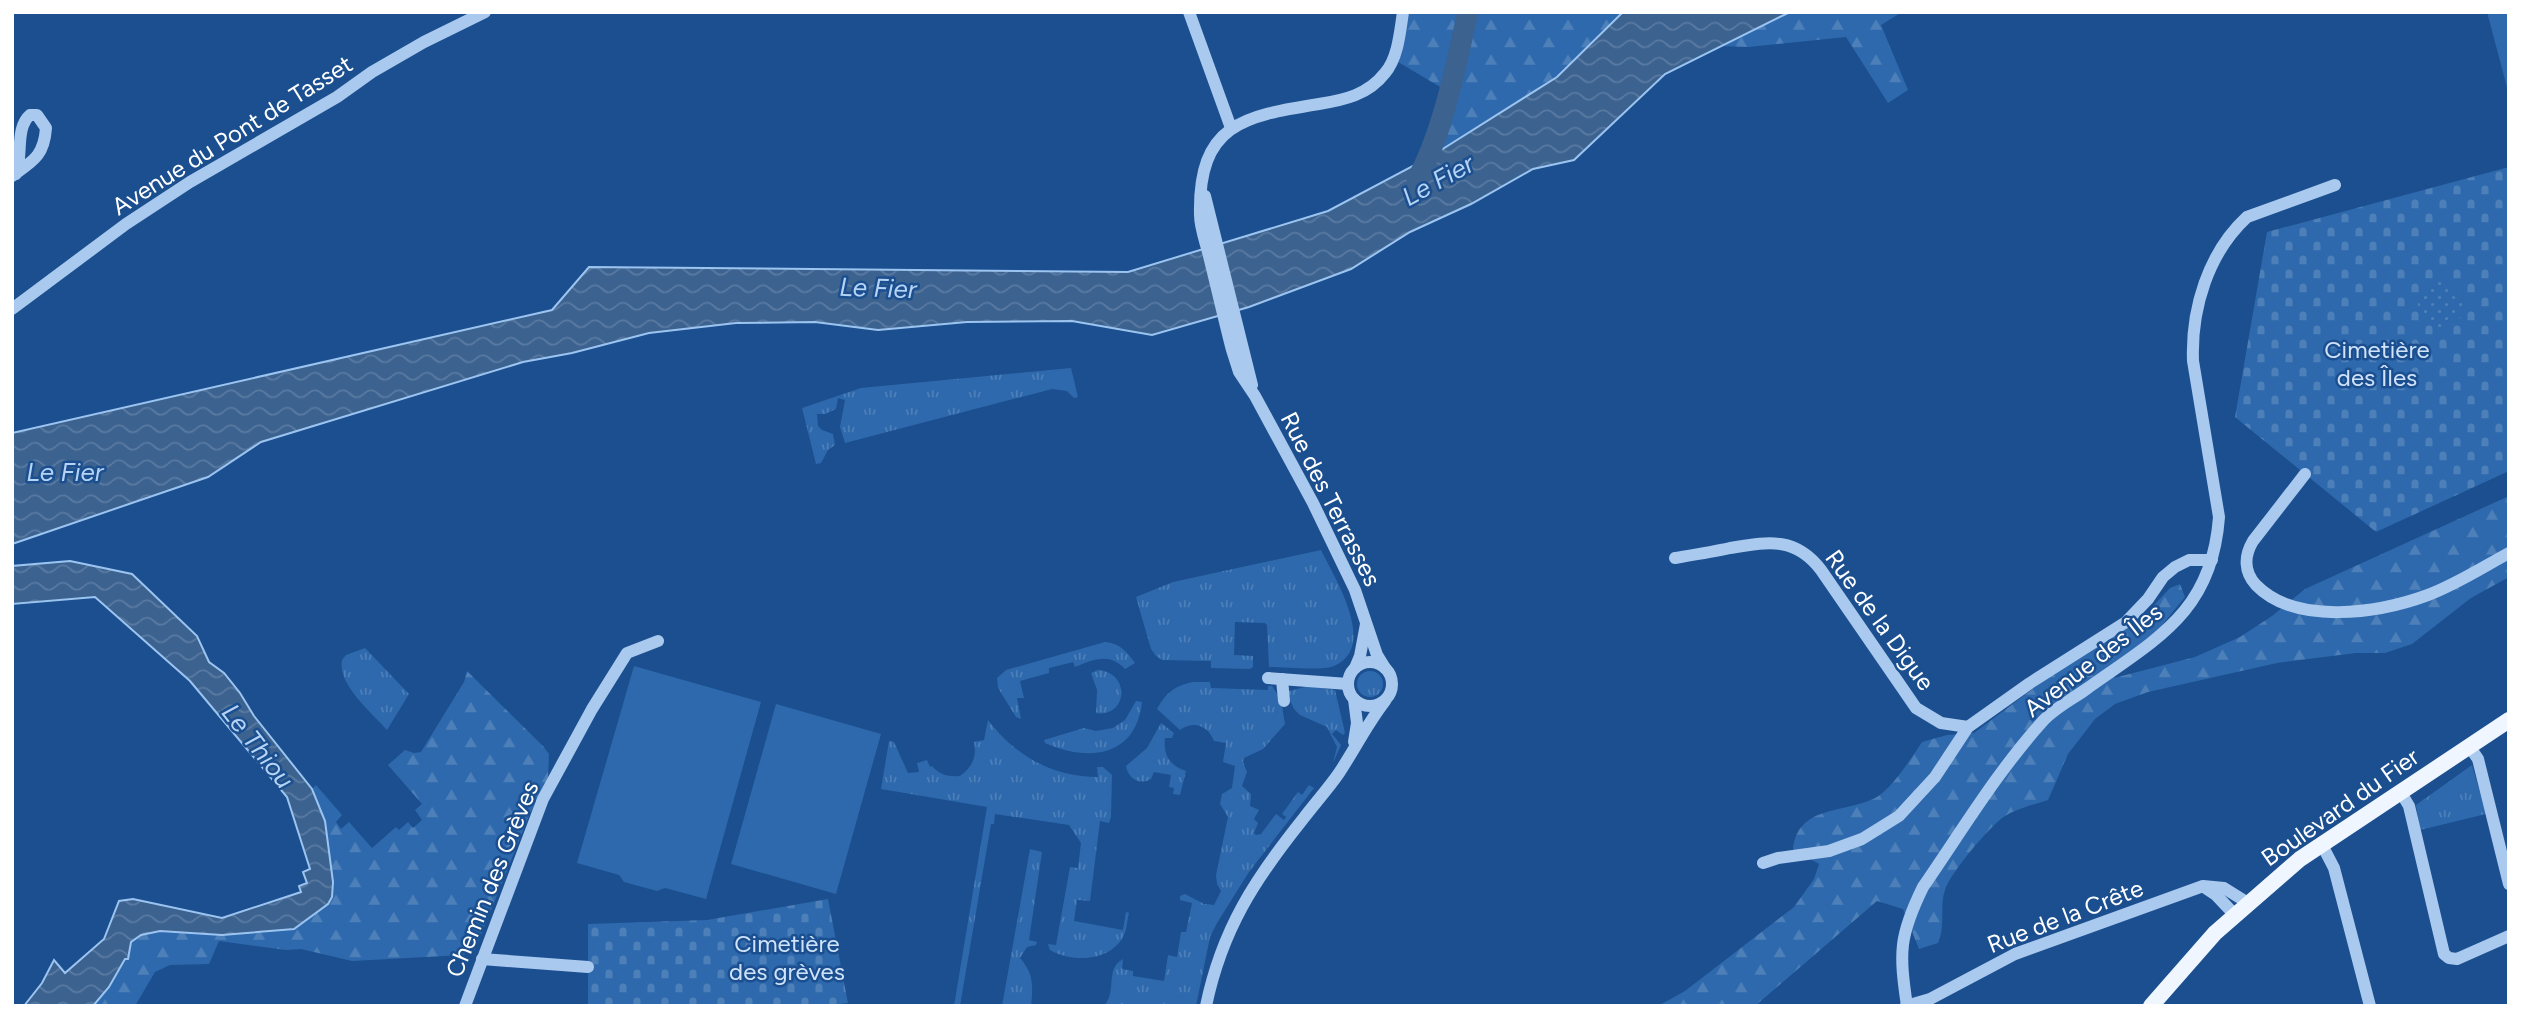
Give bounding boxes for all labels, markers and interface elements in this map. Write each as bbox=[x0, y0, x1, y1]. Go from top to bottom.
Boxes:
street label: Avenue du Pont de Tasset bbox=[106, 49, 358, 221]
water label: Le Fier bbox=[1396, 147, 1481, 213]
water label: Le Fier bbox=[839, 271, 918, 305]
park label: Cimetière des Îles bbox=[2324, 335, 2430, 392]
street label: Rue des Terrasses bbox=[1275, 407, 1387, 591]
water label: Le Fier bbox=[26, 456, 105, 488]
street label: Rue de la Digue bbox=[1819, 544, 1941, 696]
street label: Avenue des Îles bbox=[2018, 597, 2168, 723]
water label: Le Thiou bbox=[215, 697, 301, 795]
street label: Boulevard du Fier bbox=[2256, 742, 2424, 872]
street label: Chemin des Grèves bbox=[439, 777, 545, 981]
street label: Rue de la Crête bbox=[1983, 873, 2147, 959]
park label: Cimetière des grèves bbox=[729, 929, 845, 986]

